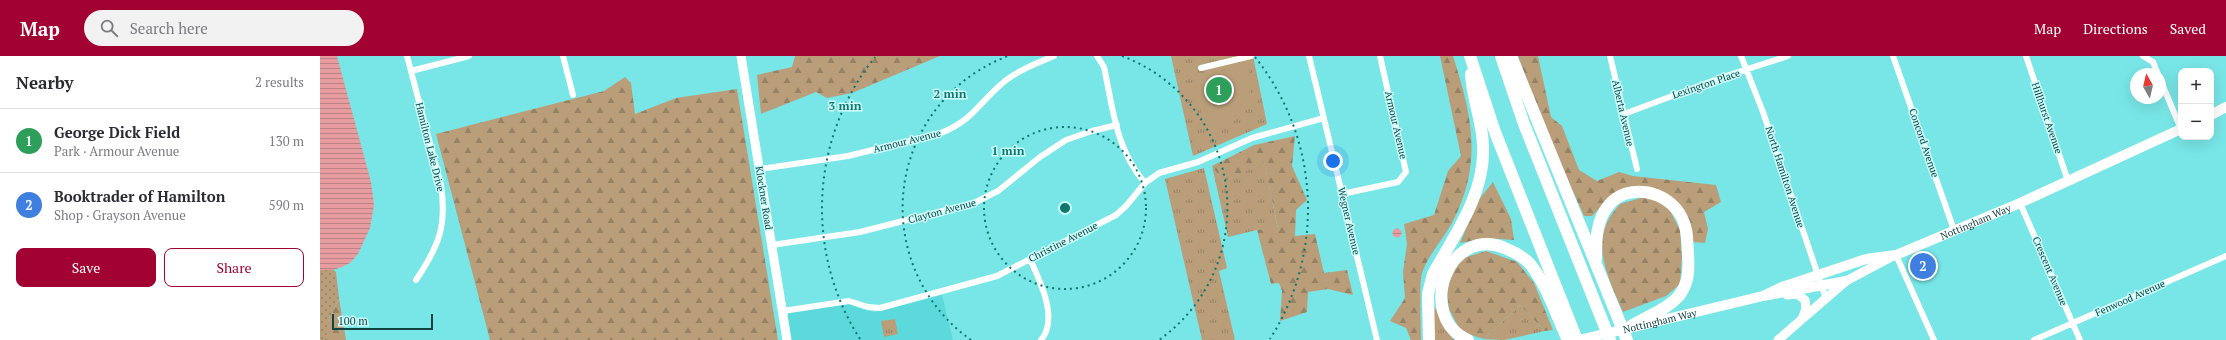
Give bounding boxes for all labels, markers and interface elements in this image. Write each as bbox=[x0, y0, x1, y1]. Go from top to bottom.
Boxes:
search box bbox=[84, 10, 364, 46]
text: Map bbox=[20, 16, 60, 41]
icon: search bbox=[98, 17, 120, 39]
text: Search here bbox=[130, 18, 208, 38]
text: Map bbox=[2034, 19, 2061, 38]
text: Directions bbox=[2083, 19, 2148, 38]
text: Saved bbox=[2170, 19, 2206, 38]
street label: Lexington Place bbox=[1670, 66, 1742, 102]
north arrow bbox=[2130, 68, 2166, 104]
map controls bbox=[2178, 68, 2214, 140]
button: + bbox=[2178, 68, 2214, 104]
text: Nearby bbox=[16, 71, 74, 94]
text: 2 results bbox=[255, 73, 304, 91]
pin: 1 bbox=[1206, 75, 1232, 105]
street label: Alberta Avenue bbox=[1609, 78, 1637, 148]
street label: Hillhurst Avenue bbox=[2029, 81, 2065, 155]
text: 2 min bbox=[934, 86, 967, 101]
street label: Armour Avenue bbox=[1382, 90, 1410, 160]
text: 3 min bbox=[829, 98, 862, 113]
street label: Hamilton Lake Drive bbox=[413, 101, 447, 193]
button: − bbox=[2178, 104, 2214, 140]
street label: Concord Avenue bbox=[1906, 107, 1942, 179]
text: George Dick Field bbox=[54, 122, 180, 142]
street label: North Hamilton Avenue bbox=[1762, 125, 1808, 229]
street label: Armour Avenue bbox=[872, 126, 942, 156]
text: 1 bbox=[25, 132, 33, 150]
text: 130 m bbox=[269, 132, 304, 150]
text: Park · Armour Avenue bbox=[54, 142, 179, 160]
text: 1 min bbox=[992, 143, 1025, 158]
your location bbox=[1323, 151, 1343, 171]
street label: Klockner Road bbox=[753, 165, 776, 231]
text: Booktrader of Hamilton bbox=[54, 186, 225, 206]
street label: Wegner Avenue bbox=[1335, 186, 1363, 256]
text: 2 bbox=[25, 196, 33, 214]
text: 590 m bbox=[269, 196, 304, 214]
street label: Clayton Avenue bbox=[907, 196, 977, 226]
centre of rings bbox=[1058, 201, 1072, 215]
street label: Nottingham Way bbox=[1938, 201, 2014, 242]
text: Shop · Grayson Avenue bbox=[54, 206, 186, 224]
street label: Christine Avenue bbox=[1026, 219, 1100, 265]
street label: Crescent Avenue bbox=[2030, 235, 2070, 307]
button: Save bbox=[16, 248, 156, 287]
button: Share bbox=[164, 248, 304, 287]
pin: 2 bbox=[1910, 251, 1936, 281]
street label: Fenwood Avenue bbox=[2093, 277, 2167, 319]
street label: Nottingham Way bbox=[1622, 305, 1699, 336]
scale bar bbox=[332, 312, 433, 331]
text: 100 m bbox=[338, 314, 368, 328]

